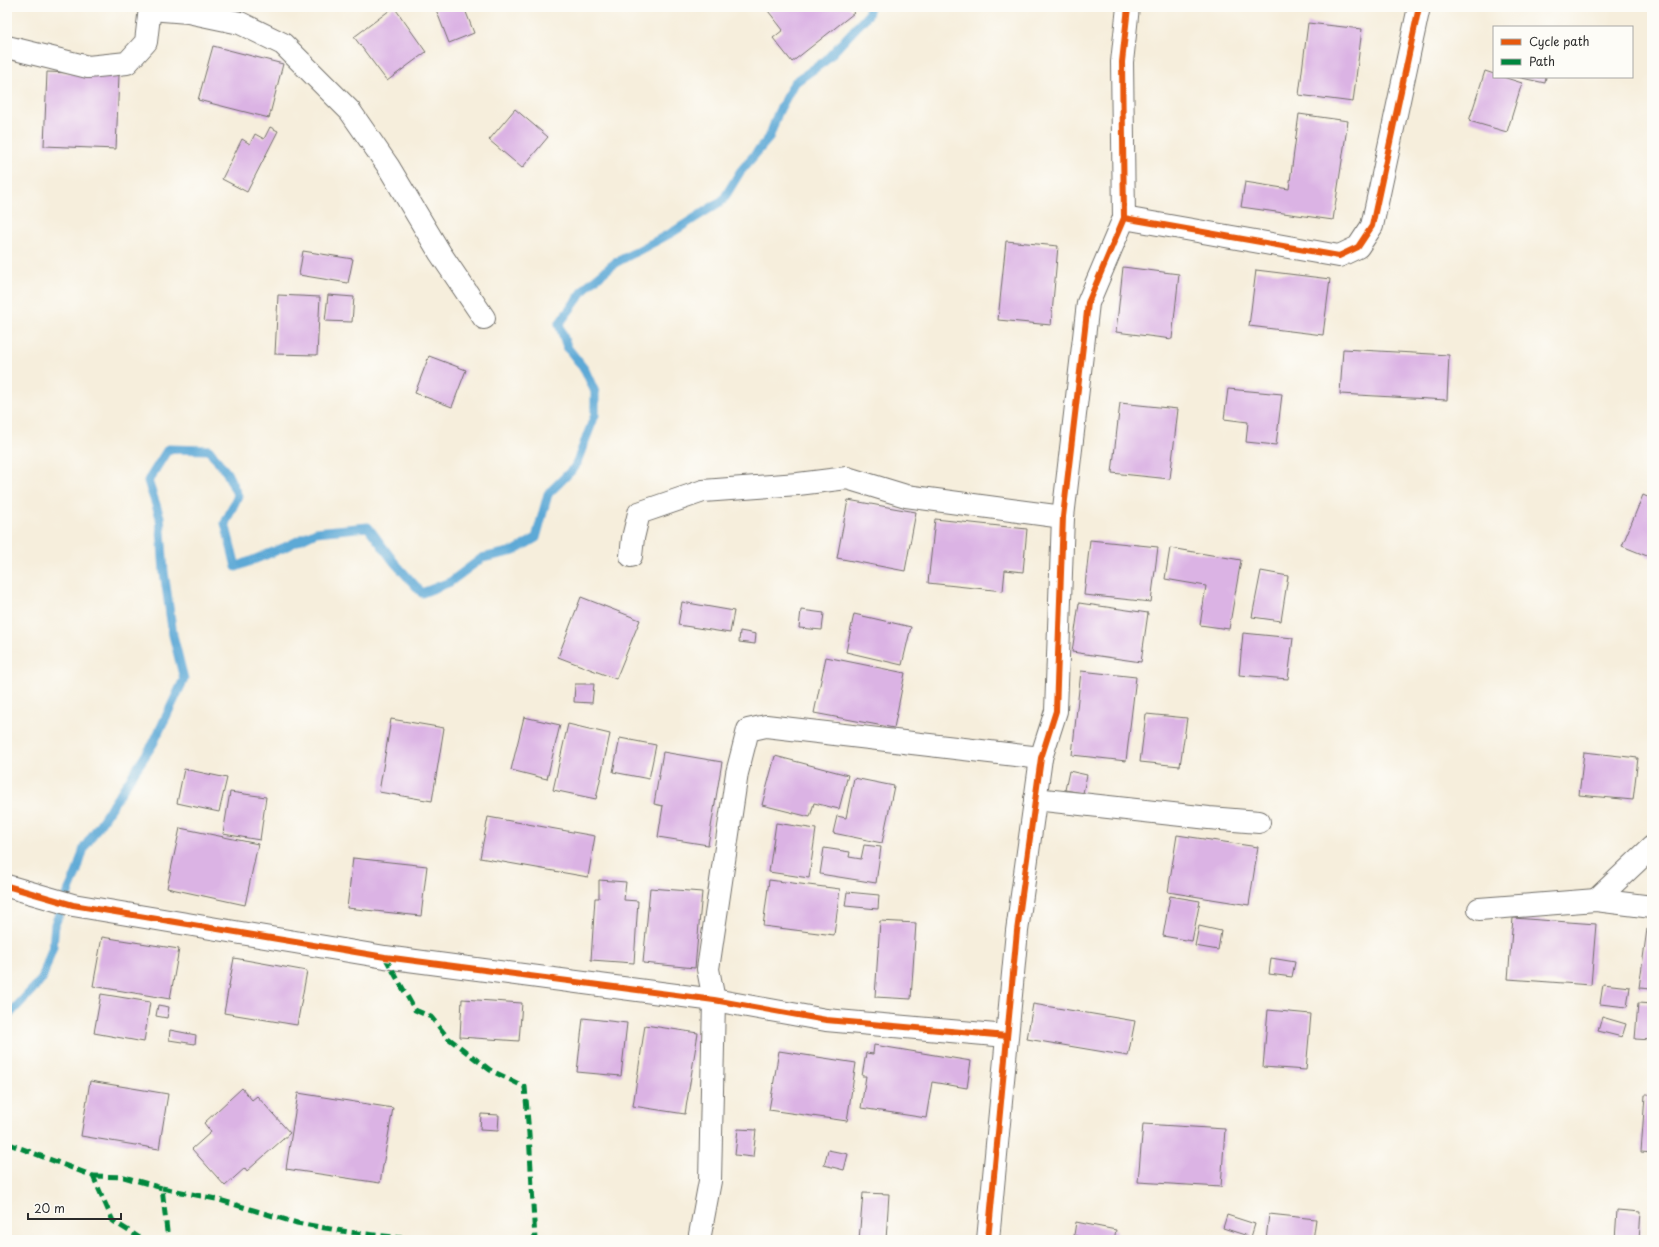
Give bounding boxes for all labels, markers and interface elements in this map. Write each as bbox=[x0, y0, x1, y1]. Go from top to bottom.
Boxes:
legend bbox=[1493, 26, 1633, 78]
text: Cycle path bbox=[1529, 32, 1590, 50]
text: Path bbox=[1529, 52, 1555, 70]
scale bar bbox=[28, 1195, 121, 1221]
text: 20 m bbox=[34, 1199, 65, 1217]

